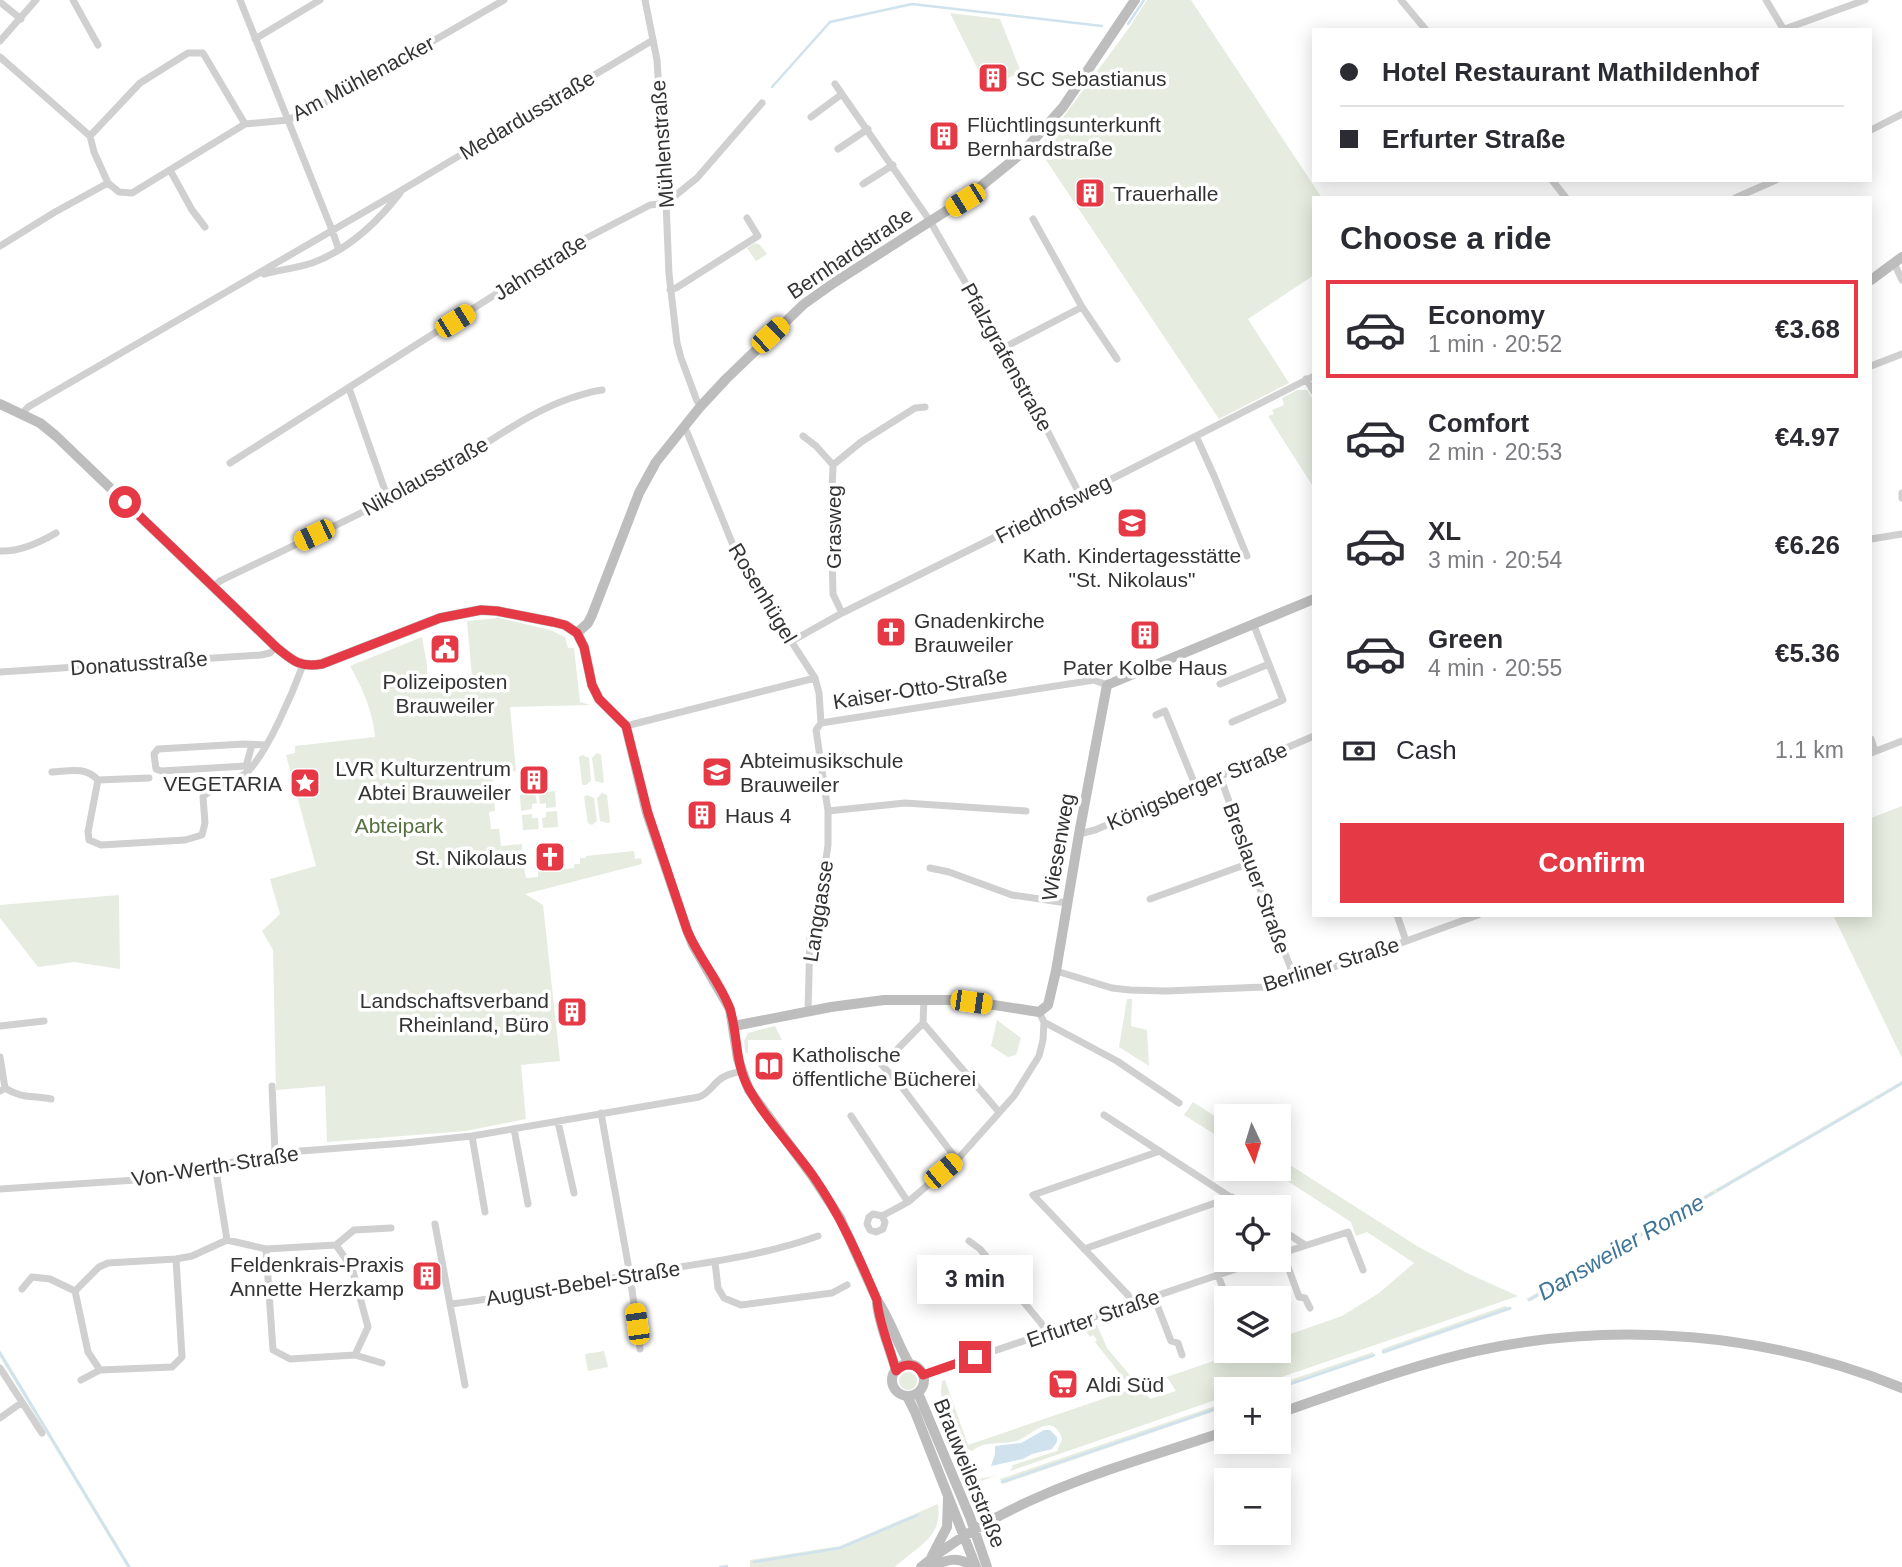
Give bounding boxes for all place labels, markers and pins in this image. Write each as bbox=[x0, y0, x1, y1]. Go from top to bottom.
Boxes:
building icon: SC Sebastianus bbox=[976, 61, 1010, 95]
place label: SC Sebastianus bbox=[1016, 67, 1167, 90]
place label: Flüchtlingsunterkunft Bernhardstraße bbox=[967, 113, 1161, 160]
building icon: Flüchtlingsunterkunft Bernhardstraße bbox=[927, 119, 961, 153]
building icon: Trauerhalle bbox=[1073, 176, 1107, 210]
place label: Trauerhalle bbox=[1113, 182, 1218, 205]
school or university icon: Kath. Kindertagesstätte "St. Nikolaus" bbox=[1115, 506, 1149, 540]
place label: Kath. Kindertagesstätte "St. Nikolaus" bbox=[1023, 544, 1241, 591]
place label: Gnadenkirche Brauweiler bbox=[914, 609, 1045, 656]
church icon: Gnadenkirche Brauweiler bbox=[874, 615, 908, 649]
building icon: Pater Kolbe Haus bbox=[1128, 618, 1162, 652]
public building icon: Polizeiposten Brauweiler bbox=[428, 632, 462, 666]
place label: Pater Kolbe Haus bbox=[1063, 656, 1227, 679]
place label: Polizeiposten Brauweiler bbox=[383, 670, 507, 717]
place label: Abteimusikschule Brauweiler bbox=[740, 749, 903, 796]
school or university icon: Abteimusikschule Brauweiler bbox=[700, 755, 734, 789]
place label: LVR Kulturzentrum Abtei Brauweiler bbox=[335, 757, 511, 804]
building icon: LVR Kulturzentrum Abtei Brauweiler bbox=[517, 763, 551, 797]
place icon: VEGETARIA bbox=[288, 766, 322, 800]
place label: VEGETARIA bbox=[163, 772, 282, 795]
building icon: Haus 4 bbox=[685, 798, 719, 832]
place label: Haus 4 bbox=[725, 804, 792, 827]
church icon: St. Nikolaus bbox=[533, 840, 567, 874]
place label: St. Nikolaus bbox=[415, 846, 527, 869]
place label: Landschaftsverband Rheinland, Büro bbox=[360, 989, 549, 1036]
building icon: Landschaftsverband Rheinland, Büro bbox=[555, 995, 589, 1029]
place label: Katholische öffentliche Bücherei bbox=[792, 1043, 976, 1090]
library icon: Katholische öffentliche Bücherei bbox=[752, 1049, 786, 1083]
place label: Feldenkrais-Praxis Annette Herzkamp bbox=[230, 1253, 404, 1300]
building icon: Feldenkrais-Praxis Annette Herzkamp bbox=[410, 1259, 444, 1293]
supermarket icon: Aldi Süd bbox=[1046, 1367, 1080, 1401]
place label: Aldi Süd bbox=[1086, 1373, 1164, 1396]

